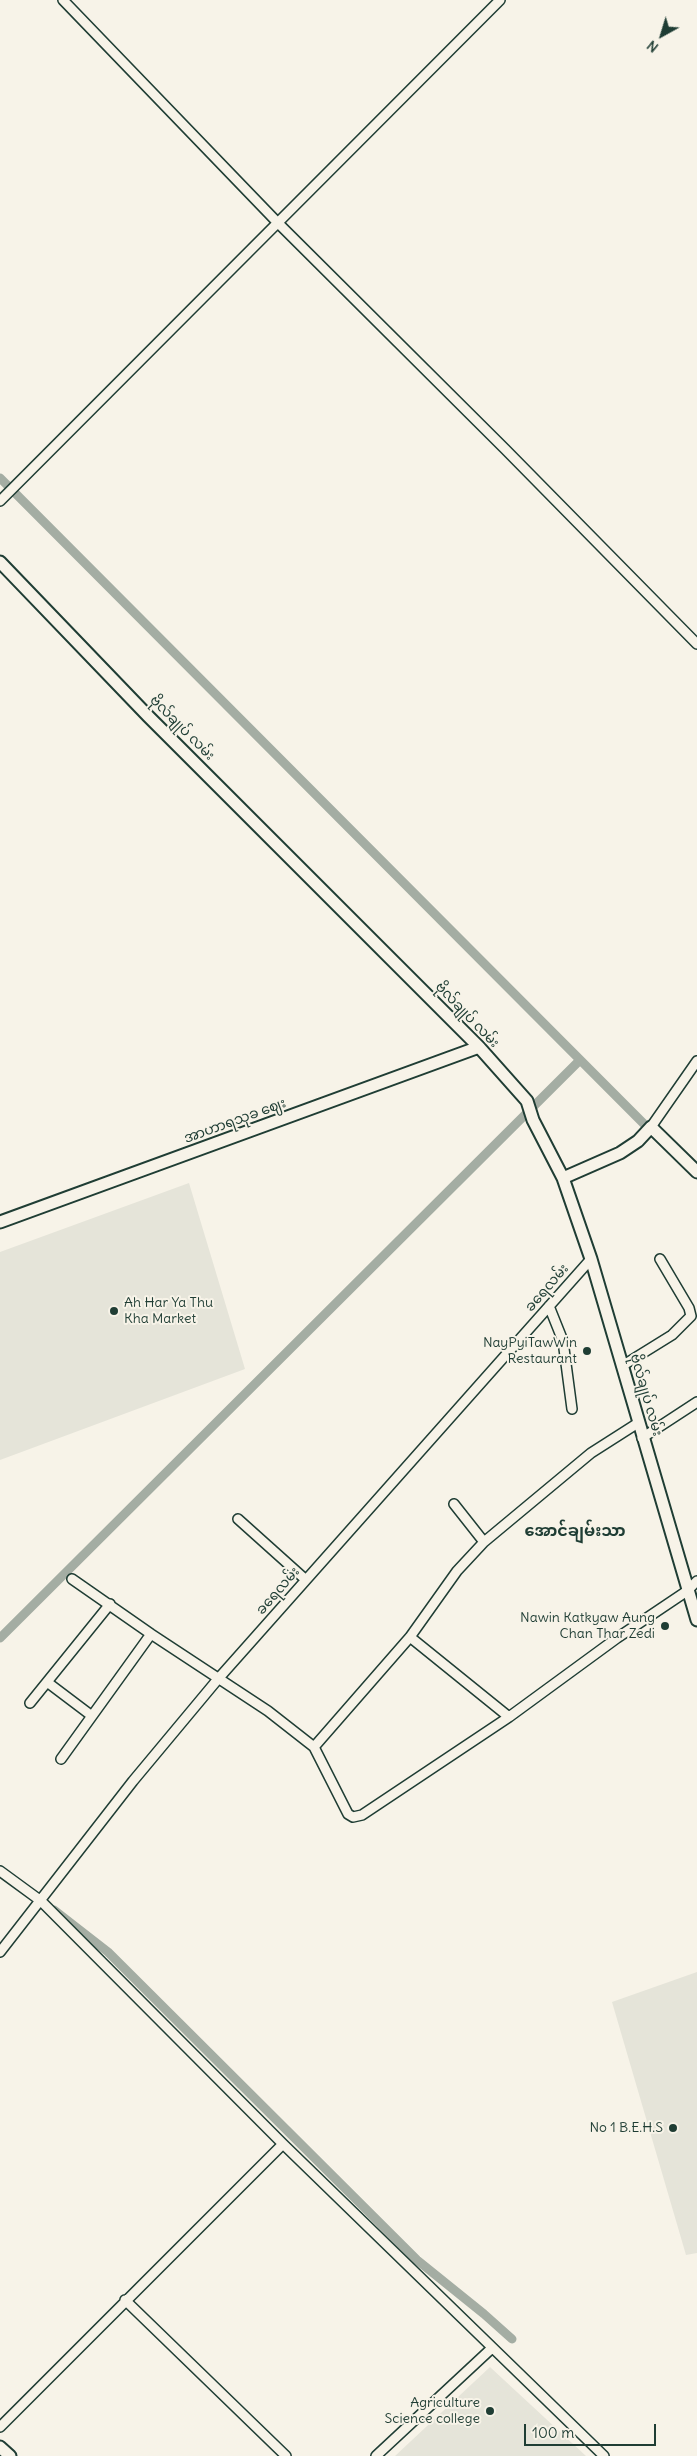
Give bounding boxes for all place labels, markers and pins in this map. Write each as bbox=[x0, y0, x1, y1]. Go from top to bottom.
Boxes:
place label: Ah Har Ya Thu Kha Market bbox=[124, 1295, 213, 1328]
marker: Ah Har Ya Thu Kha Market bbox=[108, 1305, 120, 1317]
place label: NayPyiTawWin Restaurant bbox=[483, 1335, 577, 1368]
marker: NayPyiTawWin Restaurant bbox=[581, 1345, 593, 1357]
place label: Nawin Katkyaw Aung Chan Thar Zedi bbox=[520, 1610, 655, 1642]
marker: Nawin Katkyaw Aung Chan Thar Zedi bbox=[659, 1620, 671, 1632]
place label: No 1 B.E.H.S bbox=[589, 2120, 663, 2136]
marker: No 1 B.E.H.S bbox=[667, 2122, 679, 2134]
place label: Agriculture Science college bbox=[385, 2395, 480, 2428]
marker: Agriculture Science college bbox=[484, 2405, 496, 2417]

